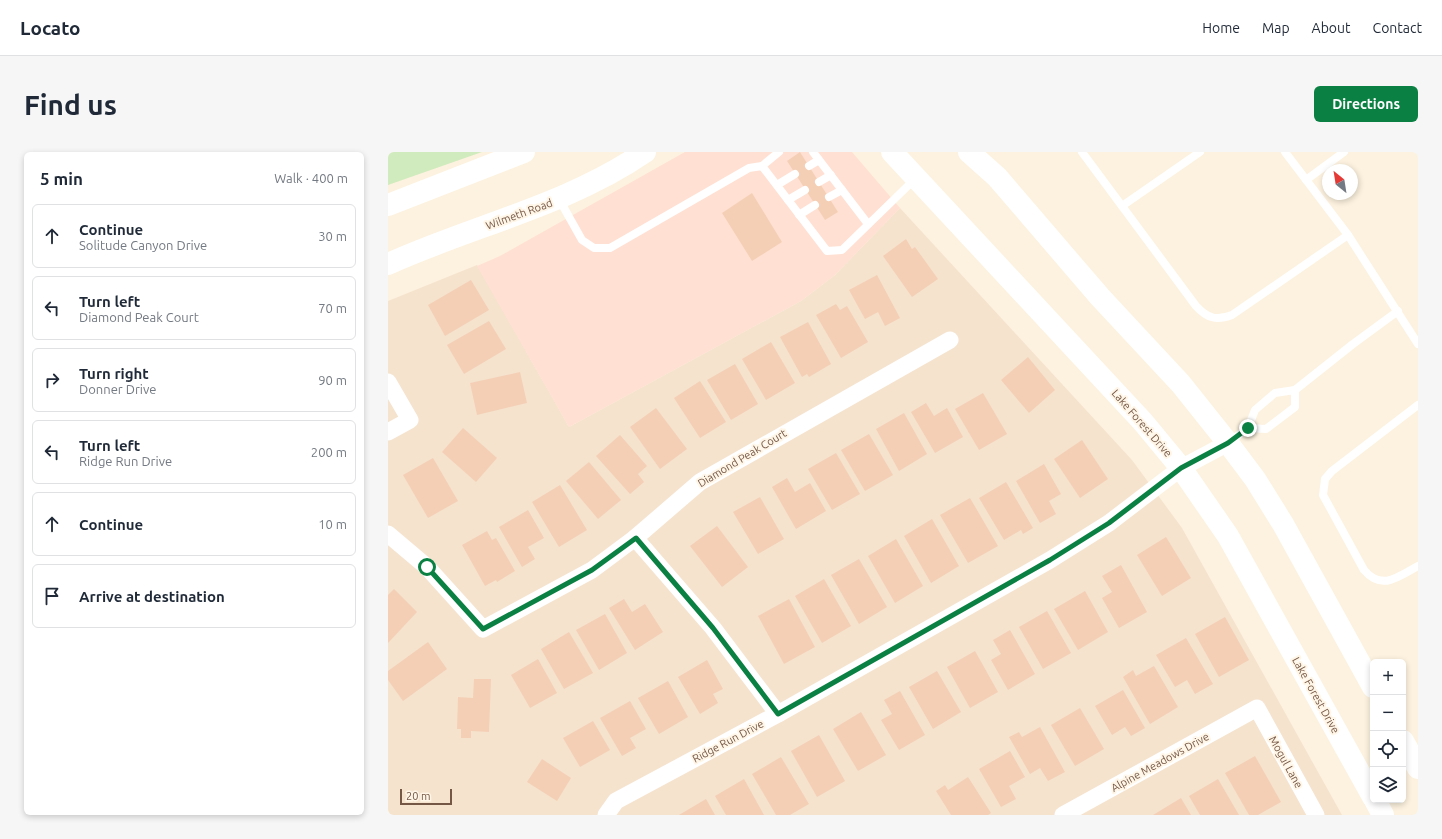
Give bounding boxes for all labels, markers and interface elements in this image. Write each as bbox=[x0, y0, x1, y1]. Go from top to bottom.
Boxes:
text: Locato bbox=[20, 17, 81, 39]
text: Home bbox=[1202, 20, 1240, 36]
text: Map bbox=[1262, 20, 1290, 36]
text: About bbox=[1312, 20, 1351, 36]
text: Contact bbox=[1373, 20, 1422, 36]
button: Directions bbox=[1314, 86, 1418, 122]
text: Find us bbox=[24, 89, 117, 120]
north arrow bbox=[1322, 164, 1358, 200]
text: 5 min bbox=[40, 169, 83, 188]
text: Walk · 400 m bbox=[274, 171, 348, 185]
street label: Wilmeth Road bbox=[484, 196, 554, 232]
text: Continue bbox=[79, 221, 143, 238]
icon: ahead bbox=[41, 225, 63, 247]
text: 30 m bbox=[318, 229, 347, 243]
text: Solitude Canyon Drive bbox=[79, 238, 207, 252]
text: Turn left bbox=[79, 293, 140, 310]
icon: left bbox=[41, 297, 63, 319]
text: 70 m bbox=[318, 301, 347, 315]
text: Diamond Peak Court bbox=[79, 310, 199, 324]
text: Turn right bbox=[79, 365, 149, 382]
icon: right bbox=[41, 369, 63, 391]
text: 90 m bbox=[318, 373, 347, 387]
text: Donner Drive bbox=[79, 382, 156, 396]
street label: Lake Forest Drive bbox=[1109, 387, 1175, 459]
route end bbox=[1239, 419, 1257, 437]
street label: Diamond Peak Court bbox=[695, 426, 789, 489]
text: Turn left bbox=[79, 437, 140, 454]
icon: left bbox=[41, 441, 63, 463]
text: 200 m bbox=[311, 445, 347, 459]
text: Ridge Run Drive bbox=[79, 454, 172, 468]
icon: ahead bbox=[41, 513, 63, 535]
text: Continue bbox=[79, 516, 143, 533]
text: 10 m bbox=[318, 517, 347, 531]
route start bbox=[418, 558, 436, 576]
icon: arrive bbox=[41, 585, 63, 607]
text: Arrive at destination bbox=[79, 588, 225, 605]
street label: Lake Forest Drive bbox=[1290, 655, 1342, 735]
map controls bbox=[1370, 659, 1406, 803]
button: + bbox=[1370, 659, 1406, 695]
button: − bbox=[1370, 695, 1406, 731]
street label: Ridge Run Drive bbox=[690, 717, 766, 765]
street label: Alpine Meadows Drive bbox=[1109, 730, 1211, 794]
button: locate bbox=[1370, 731, 1406, 767]
street label: Mogul Lane bbox=[1267, 734, 1305, 790]
button: layers bbox=[1370, 767, 1406, 803]
scale bar bbox=[400, 787, 452, 806]
text: 20 m bbox=[406, 790, 430, 802]

